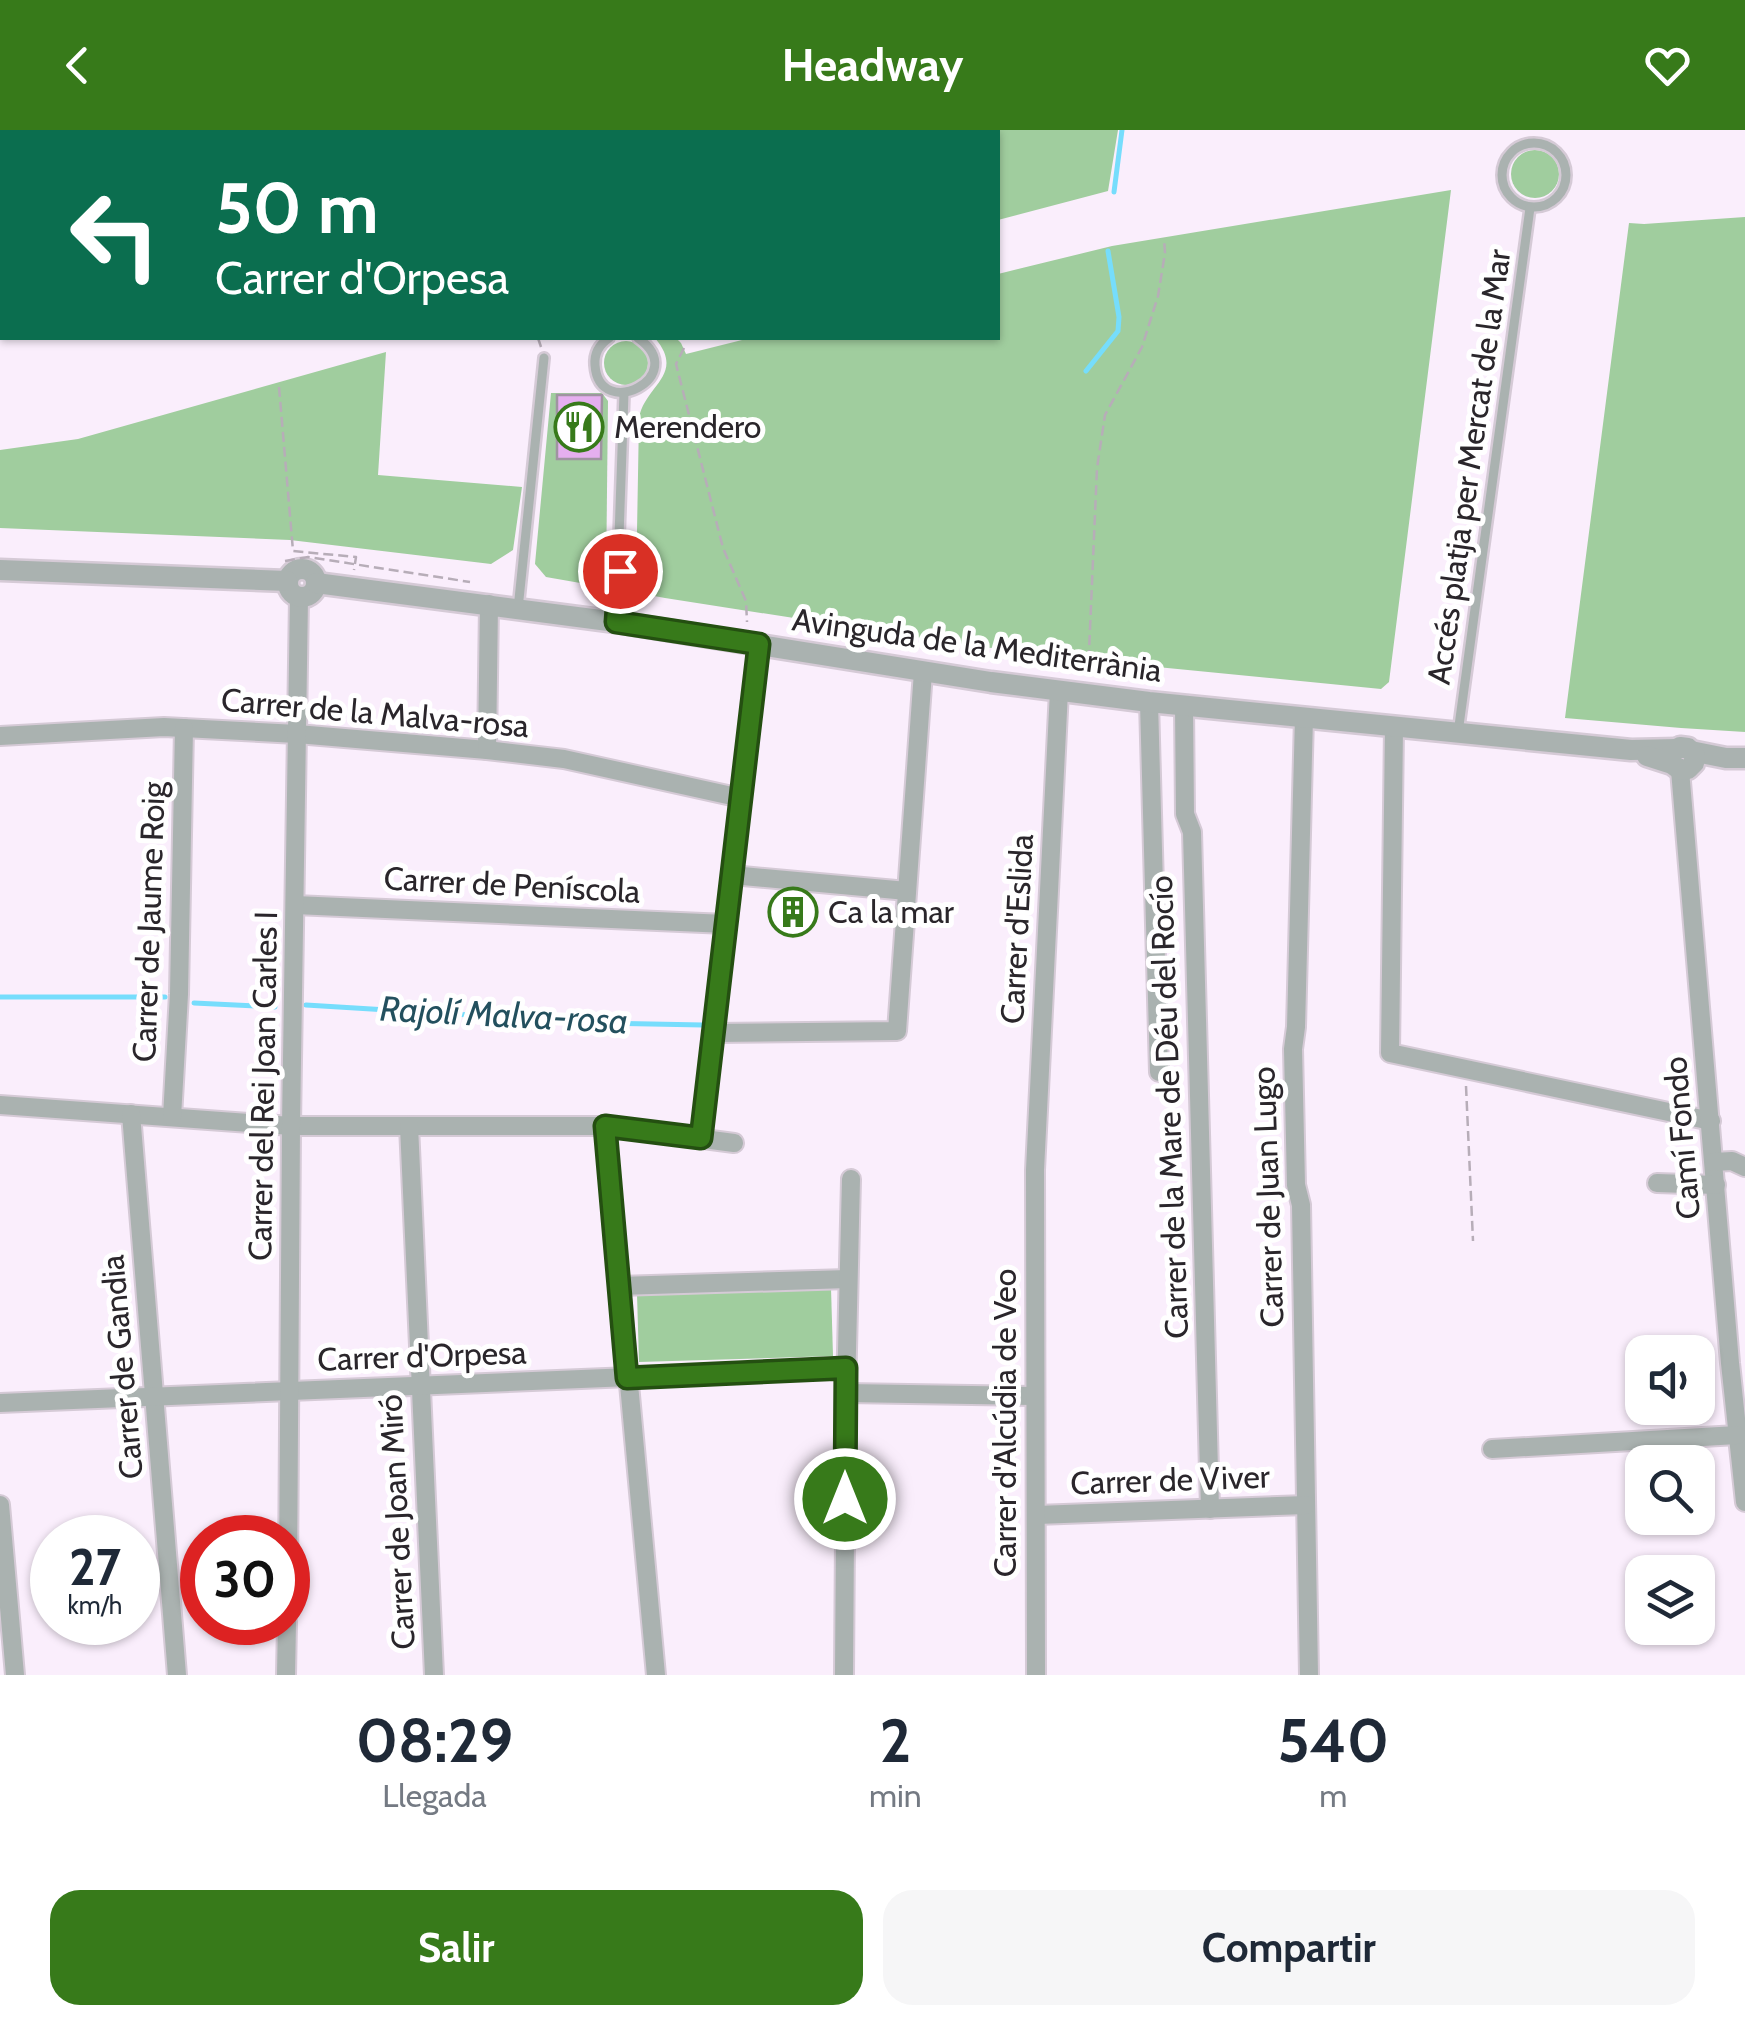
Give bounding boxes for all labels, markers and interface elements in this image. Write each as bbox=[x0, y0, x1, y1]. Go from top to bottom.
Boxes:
icon: back bbox=[50, 38, 105, 93]
text: Headway bbox=[782, 38, 963, 92]
icon: heart bbox=[1640, 38, 1695, 93]
text: 50 m bbox=[215, 165, 379, 251]
icon: left bbox=[50, 170, 180, 300]
street label: Accés platja per Mercat de la Mar bbox=[1419, 246, 1518, 687]
text: Carrer d'Orpesa bbox=[215, 251, 509, 305]
restaurant icon: Merendero bbox=[553, 401, 605, 453]
place label: Merendero bbox=[614, 407, 761, 446]
pin bbox=[578, 529, 663, 614]
icon: arrive bbox=[593, 544, 648, 599]
street label: Avinguda de la Mediterrània bbox=[790, 599, 1165, 690]
street label: Carrer de la Malva-rosa bbox=[219, 680, 531, 745]
street label: Carrer de Jaume Roig bbox=[124, 780, 173, 1063]
street label: Carrer d'Eslida bbox=[992, 832, 1041, 1025]
street label: Carrer de Peníscola bbox=[383, 858, 642, 911]
street label: Carrer de la Mare de Déu del Rocío bbox=[1141, 875, 1196, 1339]
building icon: Ca la mar bbox=[767, 886, 819, 938]
place label: Ca la mar bbox=[828, 892, 955, 931]
street label: Carrer del Rei Joan Carles I bbox=[240, 911, 285, 1261]
water label: Rajolí Malva-rosa bbox=[379, 987, 629, 1042]
street label: Camí Fondo bbox=[1655, 1055, 1708, 1221]
street label: Carrer de Juan Lugo bbox=[1243, 1066, 1292, 1328]
street label: Carrer de Gandia bbox=[92, 1253, 151, 1481]
street label: Carrer d'Alcúdia de Veo bbox=[985, 1269, 1024, 1577]
street label: Carrer d'Orpesa bbox=[317, 1332, 528, 1379]
map controls bbox=[1625, 1335, 1715, 1645]
button: sound bbox=[1625, 1335, 1715, 1425]
street label: Carrer de Joan Miró bbox=[370, 1393, 423, 1651]
button: search bbox=[1625, 1445, 1715, 1535]
position arrow bbox=[793, 1447, 897, 1551]
street label: Carrer de Viver bbox=[1070, 1456, 1271, 1502]
speed limit sign: 30 bbox=[180, 1515, 310, 1645]
text: 27 bbox=[69, 1537, 121, 1598]
button: layers bbox=[1625, 1555, 1715, 1645]
text: km/h bbox=[68, 1590, 122, 1620]
text: 08:29 bbox=[356, 1704, 513, 1777]
text: 2 bbox=[879, 1704, 911, 1777]
text: 540 bbox=[1277, 1704, 1389, 1777]
text: Llegada bbox=[382, 1776, 487, 1815]
text: min bbox=[869, 1776, 922, 1815]
text: m bbox=[1319, 1776, 1347, 1815]
button: Salir bbox=[50, 1890, 863, 2005]
button: Compartir bbox=[883, 1890, 1695, 2005]

